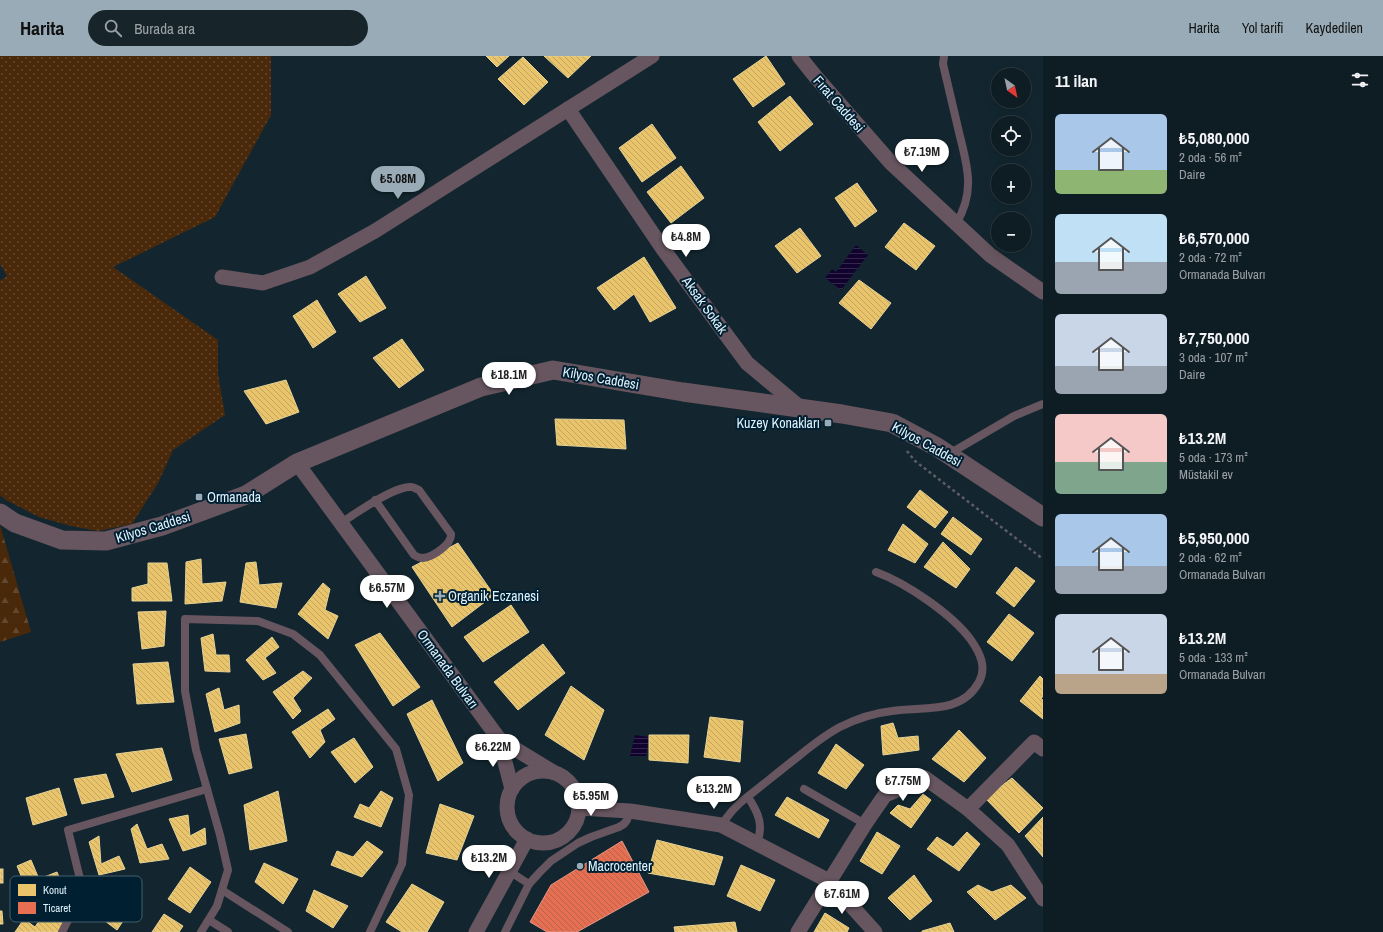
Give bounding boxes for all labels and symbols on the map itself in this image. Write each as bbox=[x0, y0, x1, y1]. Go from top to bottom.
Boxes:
north arrow bbox=[991, 68, 1031, 108]
street label: Fırat Caddesi bbox=[809, 72, 869, 136]
pin: ₺7.19M bbox=[889, 139, 955, 173]
pin: ₺5.08M bbox=[365, 166, 431, 200]
pin: ₺4.8M bbox=[658, 224, 714, 258]
street label: Aksak Sokak bbox=[678, 272, 732, 337]
pin: ₺18.1M bbox=[476, 362, 542, 396]
street label: Kilyos Caddesi bbox=[561, 362, 641, 394]
place label: Kuzey Konakları bbox=[736, 414, 820, 432]
street label: Kilyos Caddesi bbox=[889, 417, 965, 471]
marker: Kuzey Konakları bbox=[823, 418, 833, 428]
place label: Ormanada bbox=[207, 488, 262, 506]
marker: Ormanada bbox=[194, 492, 204, 502]
street label: Kilyos Caddesi bbox=[113, 507, 193, 547]
pin: ₺6.57M bbox=[354, 575, 420, 609]
place label: Organik Eczanesi bbox=[448, 587, 539, 605]
marker: Organik Eczanesi bbox=[435, 591, 445, 601]
street label: Ormanada Bulvarı bbox=[413, 626, 483, 712]
pin: ₺6.22M bbox=[460, 734, 526, 768]
pin: ₺7.75M bbox=[870, 768, 936, 802]
pin: ₺13.2M bbox=[681, 776, 747, 810]
pin: ₺5.95M bbox=[558, 783, 624, 817]
pin: ₺13.2M bbox=[456, 845, 522, 879]
place label: Macrocenter bbox=[588, 857, 652, 875]
marker: Macrocenter bbox=[575, 861, 585, 871]
legend bbox=[10, 876, 142, 922]
pin: ₺7.61M bbox=[809, 881, 875, 915]
text: Konut bbox=[43, 883, 67, 897]
text: Ticaret bbox=[43, 901, 71, 915]

